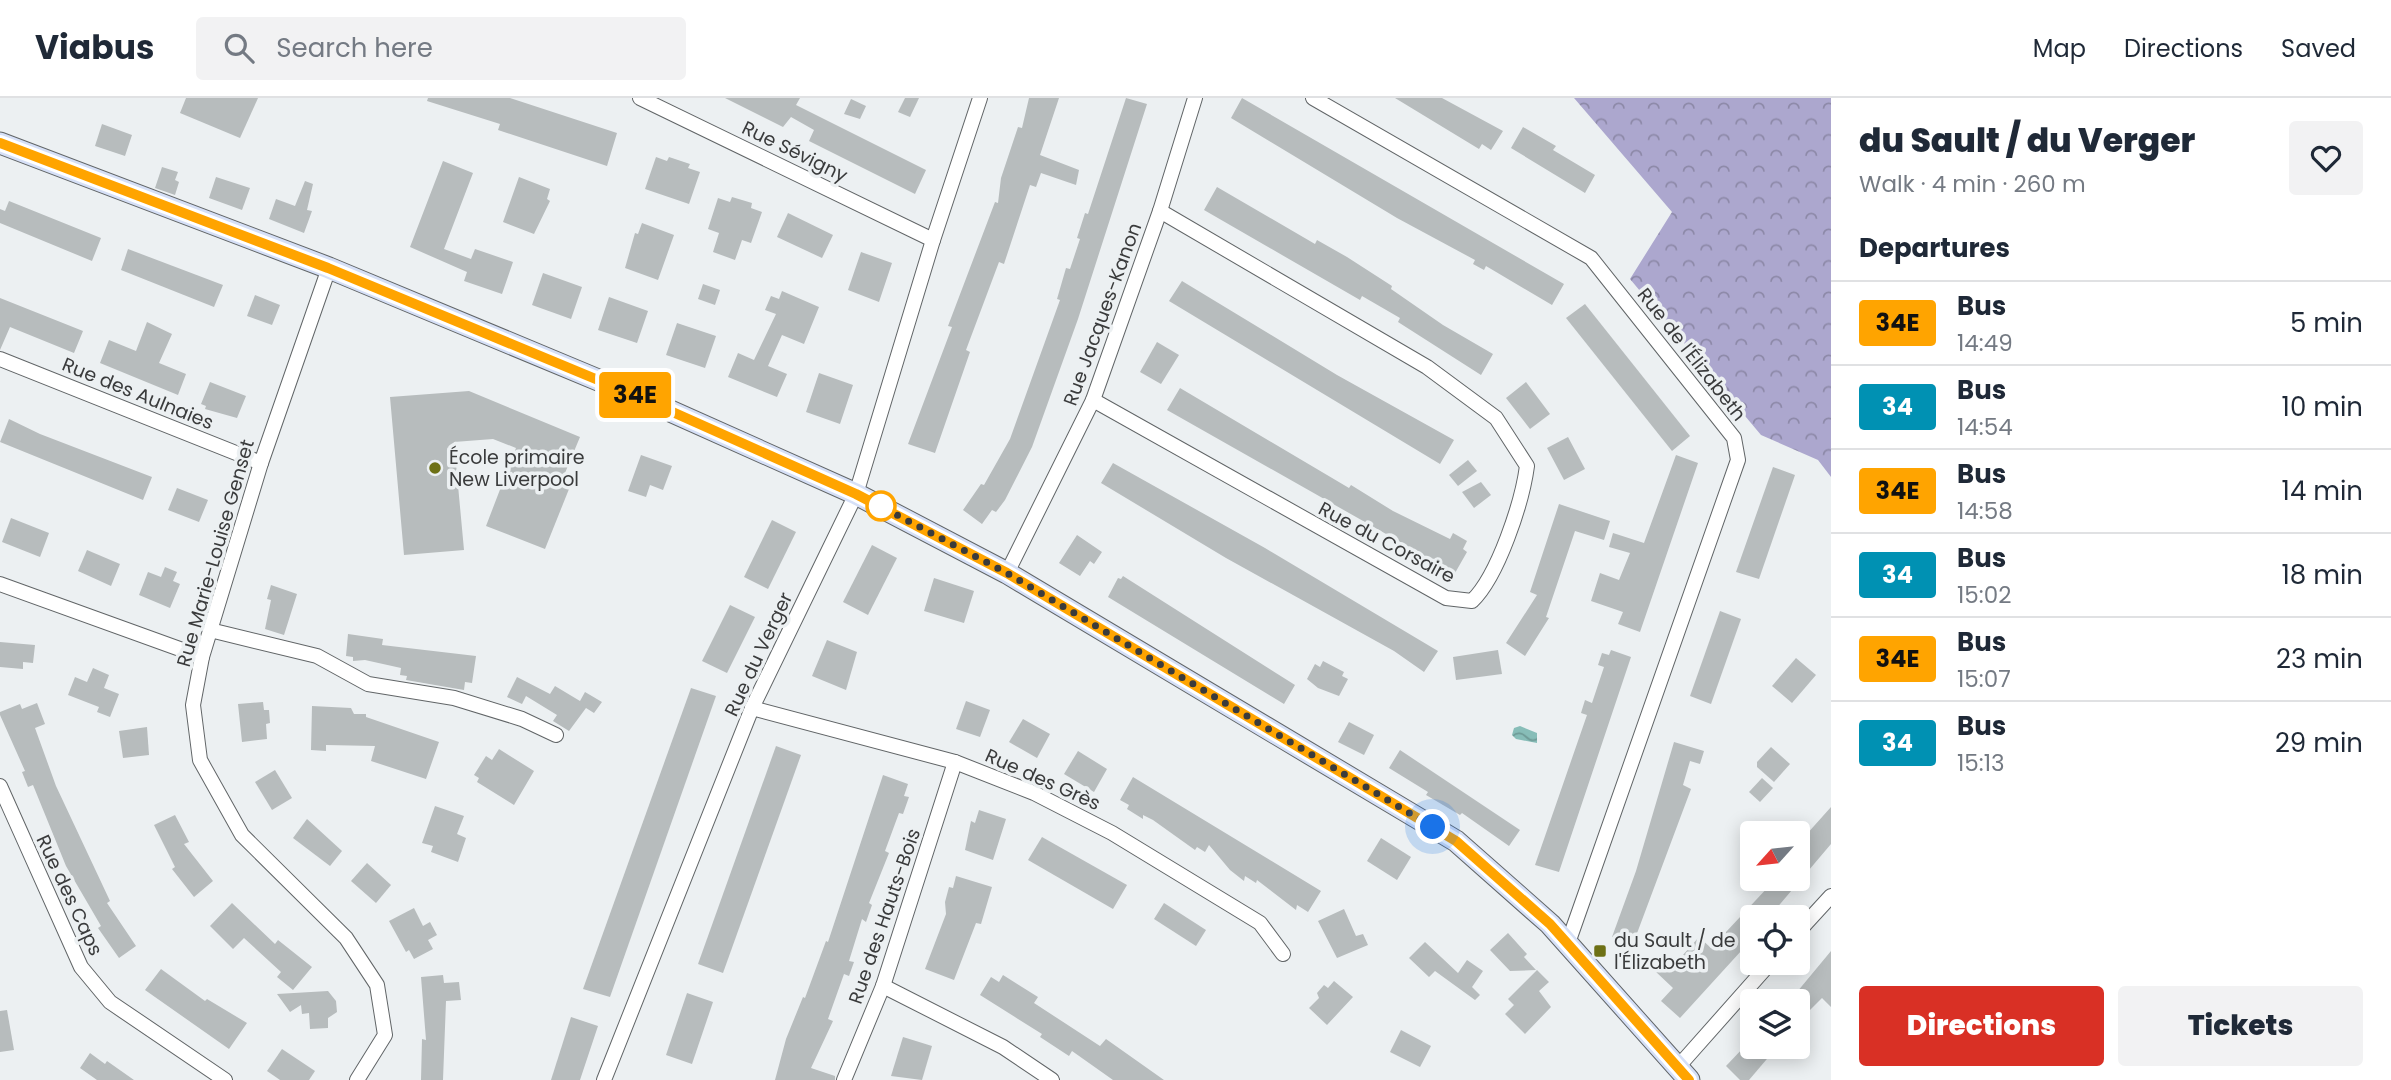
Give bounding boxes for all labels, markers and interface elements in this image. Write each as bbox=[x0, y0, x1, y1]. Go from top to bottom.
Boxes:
search box bbox=[196, 17, 686, 80]
text: Viabus bbox=[35, 24, 154, 71]
icon: search bbox=[220, 29, 258, 67]
text: Search here bbox=[276, 30, 433, 66]
text: Map bbox=[2033, 32, 2086, 65]
text: Directions bbox=[2124, 32, 2243, 65]
text: Saved bbox=[2281, 32, 2356, 65]
street label: Rue Sévigny bbox=[737, 114, 852, 189]
text: du Sault / du Verger bbox=[1859, 117, 2195, 164]
button: heart bbox=[2289, 121, 2363, 195]
text: Walk · 4 min · 260 m bbox=[1859, 168, 2086, 200]
street label: Rue Jacques-Kanon bbox=[1057, 219, 1148, 409]
text: Departures bbox=[1859, 230, 2010, 266]
street label: Rue de l'Élizabeth bbox=[1631, 282, 1752, 427]
text: Bus bbox=[1957, 288, 2006, 324]
text: 5 min bbox=[2290, 305, 2363, 341]
text: 34E bbox=[1876, 306, 1919, 339]
text: 14:49 bbox=[1957, 327, 2013, 359]
street label: Rue des Aulnaies bbox=[58, 351, 218, 436]
line badge: 34E bbox=[595, 372, 675, 418]
text: Bus bbox=[1957, 372, 2006, 408]
text: 34E bbox=[613, 378, 657, 411]
text: 10 min bbox=[2282, 389, 2363, 425]
text: 34 bbox=[1882, 390, 1913, 423]
text: 14:54 bbox=[1957, 411, 2013, 443]
street label: Rue Marie-Louise Genset bbox=[170, 436, 261, 670]
place label: École primaire New Liverpool bbox=[449, 444, 585, 493]
text: Bus bbox=[1957, 456, 2006, 492]
marker: École primaire New Liverpool bbox=[427, 460, 443, 476]
text: 14 min bbox=[2282, 473, 2363, 509]
text: 34E bbox=[1876, 474, 1919, 507]
unlabelled marker bbox=[866, 491, 896, 521]
street label: Rue du Corsaire bbox=[1314, 495, 1460, 590]
text: 14:58 bbox=[1957, 495, 2013, 527]
text: Bus bbox=[1957, 540, 2006, 576]
text: 18 min bbox=[2282, 557, 2363, 593]
text: 34 bbox=[1882, 558, 1913, 591]
text: 15:02 bbox=[1957, 579, 2011, 611]
street label: Rue du Verger bbox=[718, 588, 799, 721]
text: Bus bbox=[1957, 624, 2006, 660]
text: 23 min bbox=[2276, 641, 2363, 677]
text: 34E bbox=[1876, 642, 1919, 675]
text: 15:07 bbox=[1957, 663, 2011, 695]
text: Bus bbox=[1957, 708, 2006, 744]
text: 29 min bbox=[2275, 725, 2363, 761]
text: 34 bbox=[1882, 726, 1913, 759]
street label: Rue des Grès bbox=[981, 742, 1105, 817]
text: 15:13 bbox=[1957, 747, 2005, 779]
your location bbox=[1415, 809, 1450, 844]
north arrow bbox=[1740, 821, 1810, 891]
map controls bbox=[1740, 821, 1810, 1059]
street label: Rue des Hauts-Bois bbox=[842, 825, 927, 1008]
street label: Rue des Caps bbox=[30, 830, 109, 960]
button: locate bbox=[1740, 905, 1810, 975]
place label: du Sault / de l'Élizabeth bbox=[1614, 927, 1736, 976]
marker: du Sault / de l'Élizabeth bbox=[1592, 943, 1608, 959]
button: Directions bbox=[1859, 986, 2104, 1066]
button: Tickets bbox=[2118, 986, 2363, 1066]
button: layers bbox=[1740, 989, 1810, 1059]

